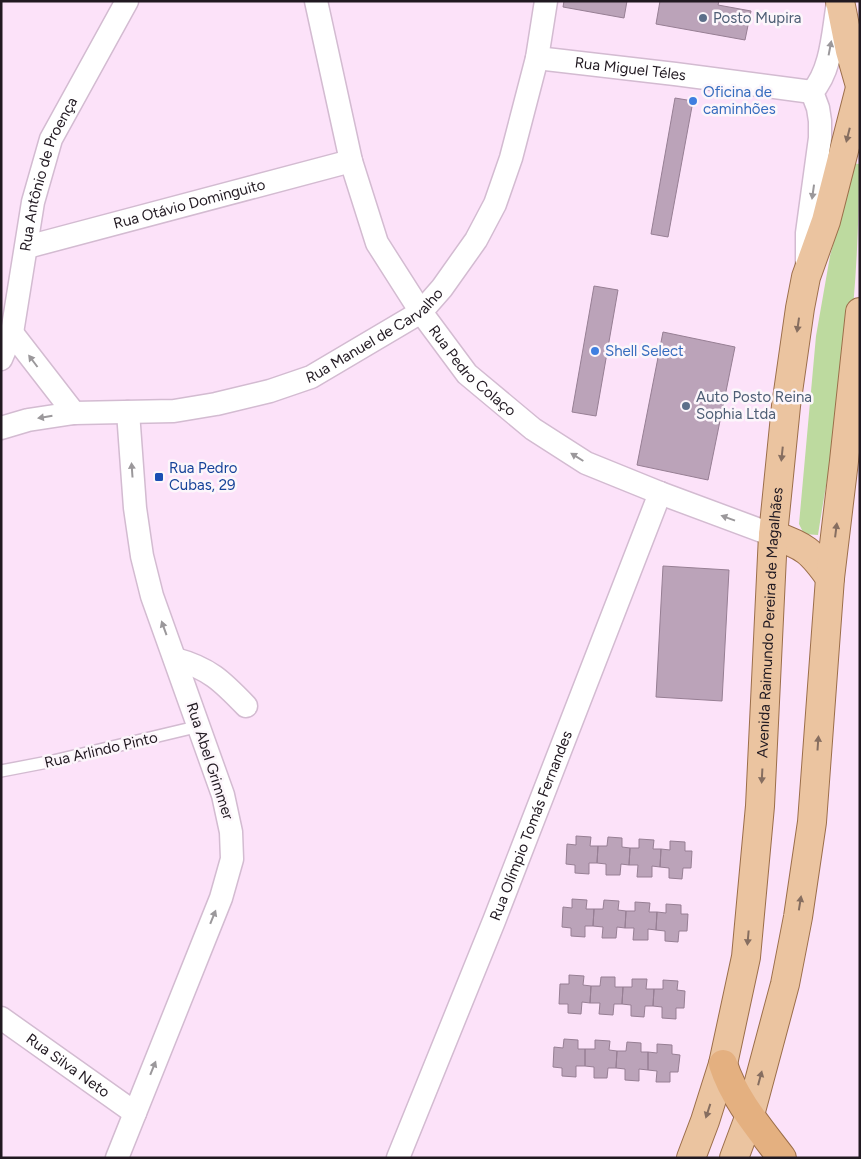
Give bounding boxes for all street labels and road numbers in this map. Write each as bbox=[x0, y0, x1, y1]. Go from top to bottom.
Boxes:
street label: Rua Miguel Téles bbox=[574, 53, 687, 84]
street label: Rua Antônio de Proença bbox=[16, 94, 81, 253]
street label: Rua Otávio Dominguito bbox=[112, 175, 268, 233]
street label: Rua Manuel de Carvalho bbox=[303, 284, 447, 387]
street label: Rua Pedro Colaço bbox=[425, 322, 520, 420]
street label: Avenida Raimundo Pereira de Magalhães bbox=[753, 486, 787, 758]
street label: Rua Abel Grimmer bbox=[183, 700, 237, 822]
street label: Rua Arlindo Pinto bbox=[43, 728, 160, 772]
street label: Rua Olímpio Tomás Fernandes bbox=[486, 728, 576, 923]
street label: Rua Silva Neto bbox=[23, 1030, 113, 1101]

